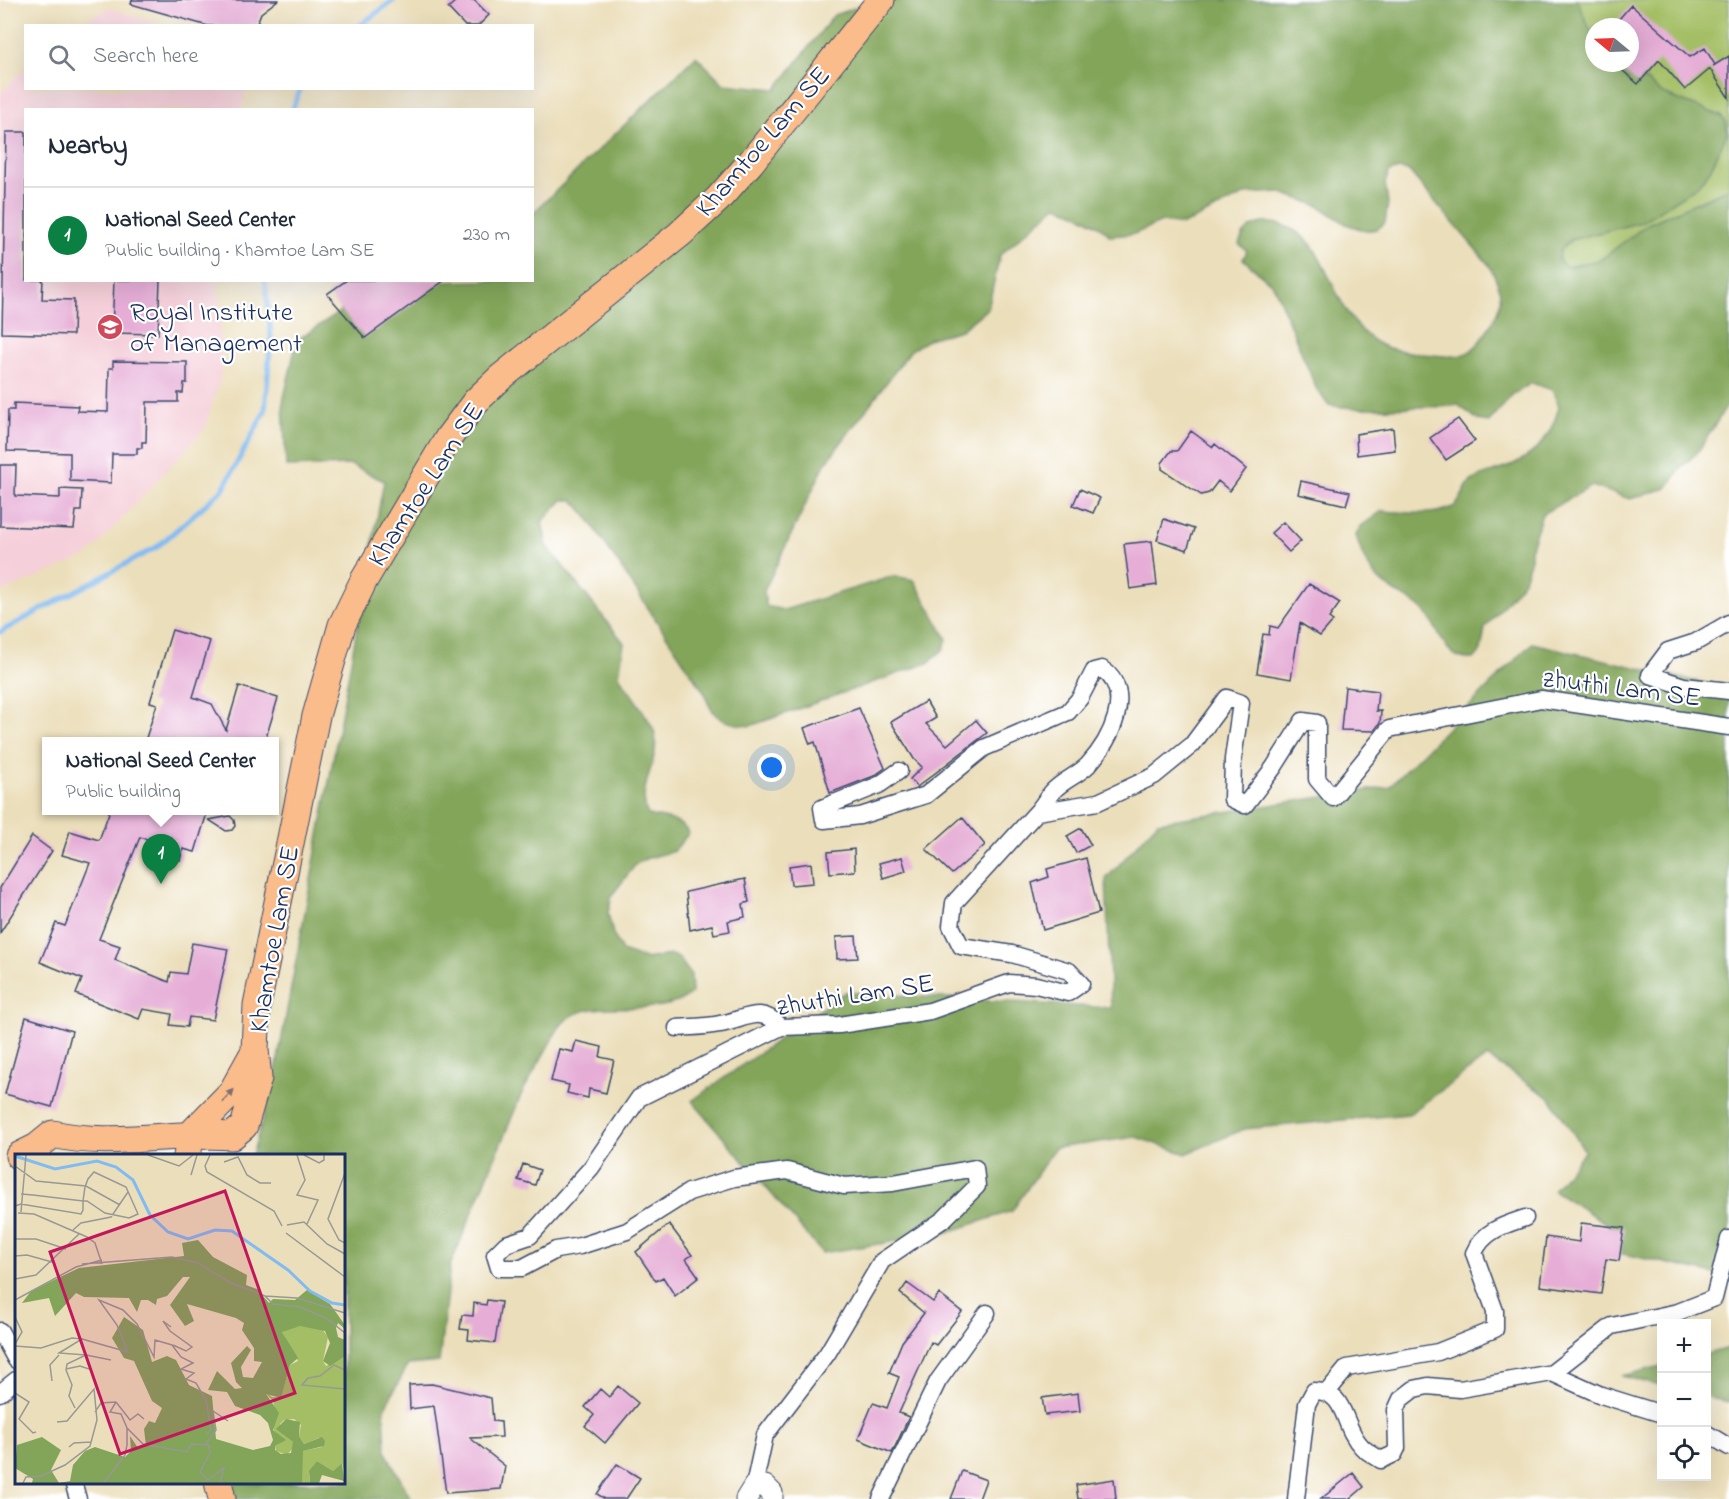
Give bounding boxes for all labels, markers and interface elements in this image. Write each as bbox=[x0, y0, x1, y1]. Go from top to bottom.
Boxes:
north arrow bbox=[1585, 18, 1639, 72]
search box bbox=[24, 24, 534, 90]
icon: search bbox=[45, 41, 78, 74]
text: Search here bbox=[93, 41, 198, 73]
street label: Khamtoe Lam SE bbox=[687, 58, 841, 227]
text: Nearby bbox=[48, 128, 127, 166]
text: National Seed Center bbox=[105, 205, 295, 237]
text: 1 bbox=[64, 221, 71, 250]
text: 230 m bbox=[463, 221, 510, 250]
text: Public building · Khamtoe Lam SE bbox=[105, 237, 375, 266]
place label: Royal Institute of Management bbox=[130, 294, 302, 364]
school or university icon: Royal Institute of Management bbox=[95, 312, 125, 342]
street label: Khamtoe Lam SE bbox=[359, 395, 495, 575]
street label: zhuthi Lam SE bbox=[1540, 660, 1703, 719]
popup bbox=[42, 737, 279, 815]
text: National Seed Center bbox=[66, 746, 256, 778]
your location bbox=[757, 753, 786, 782]
text: Public building bbox=[66, 778, 181, 807]
pin: 1 bbox=[142, 834, 180, 884]
street label: Khamtoe Lam SE bbox=[240, 843, 311, 1036]
street label: zhuthi Lam SE bbox=[774, 965, 937, 1028]
one-way arrow bbox=[221, 1089, 234, 1104]
inset map bbox=[15, 1154, 345, 1484]
map controls bbox=[1657, 1319, 1711, 1481]
button: + bbox=[1657, 1319, 1711, 1373]
button: − bbox=[1657, 1373, 1711, 1427]
button: locate bbox=[1657, 1427, 1711, 1481]

